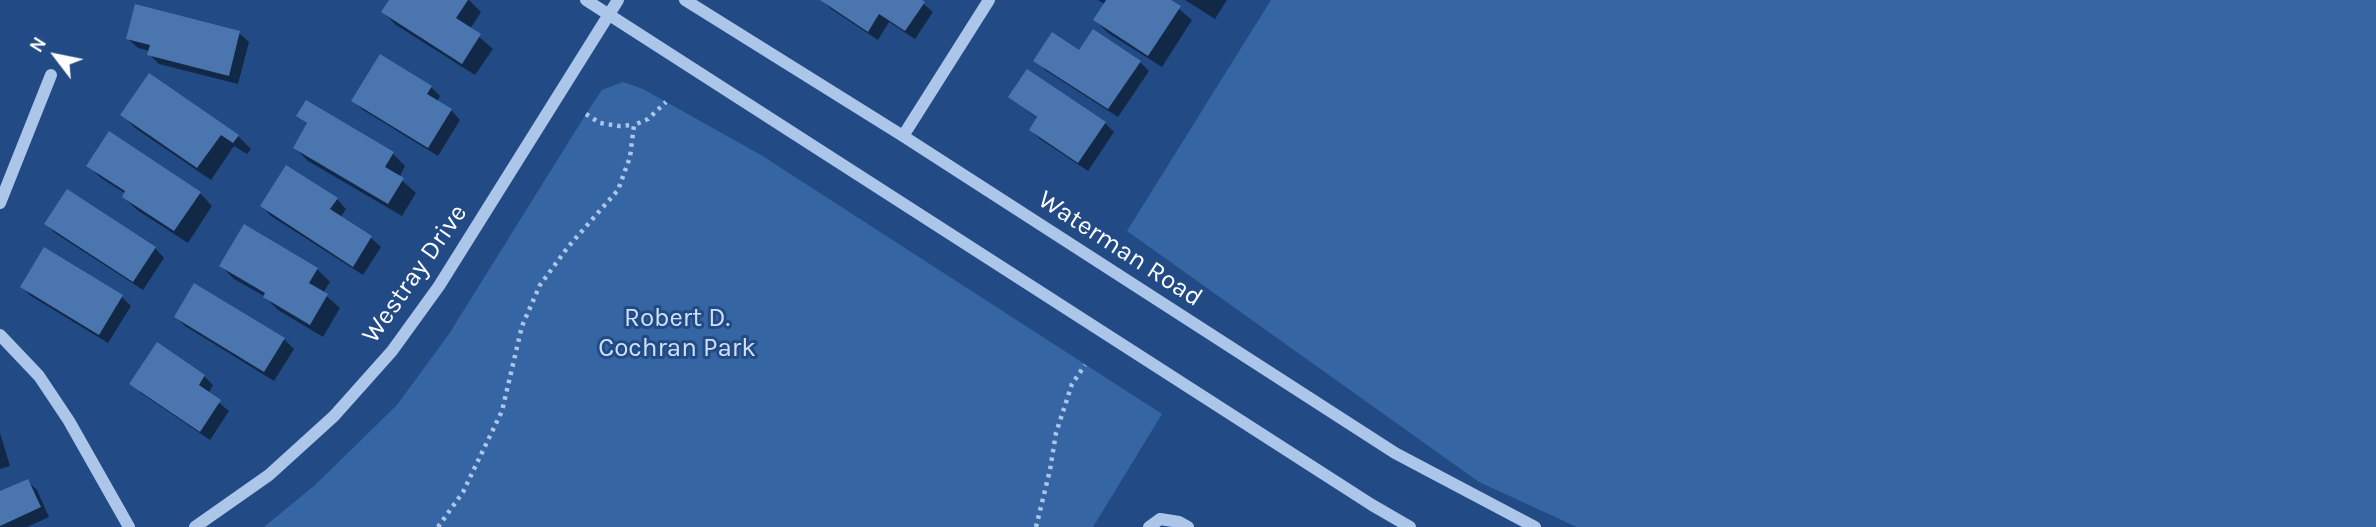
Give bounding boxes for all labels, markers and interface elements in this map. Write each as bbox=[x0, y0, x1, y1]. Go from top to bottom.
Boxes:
north arrow bbox=[21, 21, 91, 91]
text: N bbox=[25, 33, 51, 56]
street label: Waterman Road bbox=[1032, 184, 1208, 314]
street label: Westray Drive bbox=[356, 199, 474, 349]
park label: Robert D. Cochran Park bbox=[598, 303, 756, 364]

